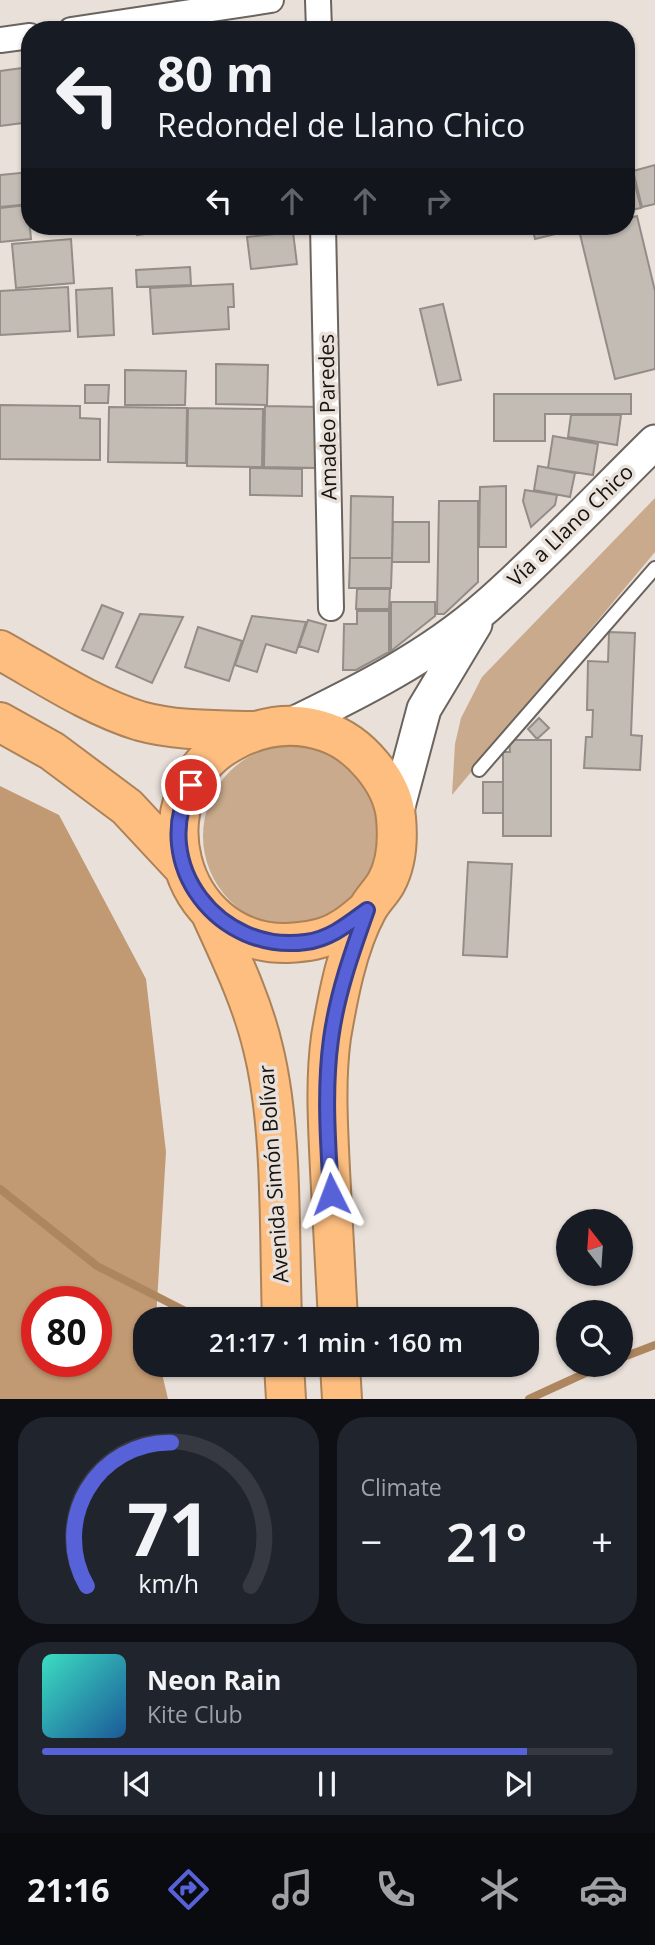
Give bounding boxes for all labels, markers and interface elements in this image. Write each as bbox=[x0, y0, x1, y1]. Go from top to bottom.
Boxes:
text: 80 m bbox=[157, 40, 274, 106]
icon: left bbox=[42, 49, 133, 140]
text: Redondel de Llano Chico bbox=[157, 103, 525, 146]
icon: left bbox=[200, 182, 238, 220]
icon: ahead bbox=[273, 182, 311, 220]
icon: ahead bbox=[346, 182, 384, 220]
icon: right bbox=[419, 182, 457, 220]
street label: Amadeo Paredes bbox=[312, 334, 342, 500]
street label: Vía a Llano Chico bbox=[501, 458, 639, 592]
pin bbox=[161, 755, 221, 815]
icon: arrive bbox=[172, 766, 210, 804]
street label: Avenida Simón Bolívar bbox=[251, 1064, 295, 1284]
position arrow bbox=[294, 1157, 368, 1231]
north arrow bbox=[556, 1209, 634, 1286]
map controls bbox=[556, 1209, 633, 1377]
speed limit sign: 80 bbox=[21, 1286, 112, 1377]
button: search bbox=[556, 1300, 633, 1377]
text: 21:17 · 1 min · 160 m bbox=[209, 1324, 463, 1360]
text: Climate bbox=[361, 1471, 442, 1503]
text: 71 bbox=[127, 1479, 210, 1578]
text: 21° bbox=[446, 1506, 528, 1577]
text: − bbox=[361, 1515, 382, 1567]
text: + bbox=[591, 1515, 613, 1567]
text: km/h bbox=[138, 1566, 199, 1600]
text: Neon Rain bbox=[147, 1662, 281, 1698]
text: Kite Club bbox=[147, 1698, 242, 1730]
icon: previous bbox=[118, 1765, 156, 1803]
icon: pause bbox=[308, 1765, 346, 1803]
icon: next bbox=[499, 1765, 537, 1803]
icon: directions bbox=[164, 1865, 213, 1914]
icon: music bbox=[268, 1865, 317, 1914]
icon: phone bbox=[371, 1865, 420, 1914]
icon: climate bbox=[475, 1865, 524, 1914]
icon: car bbox=[579, 1865, 628, 1914]
text: 21:16 bbox=[27, 1868, 110, 1911]

